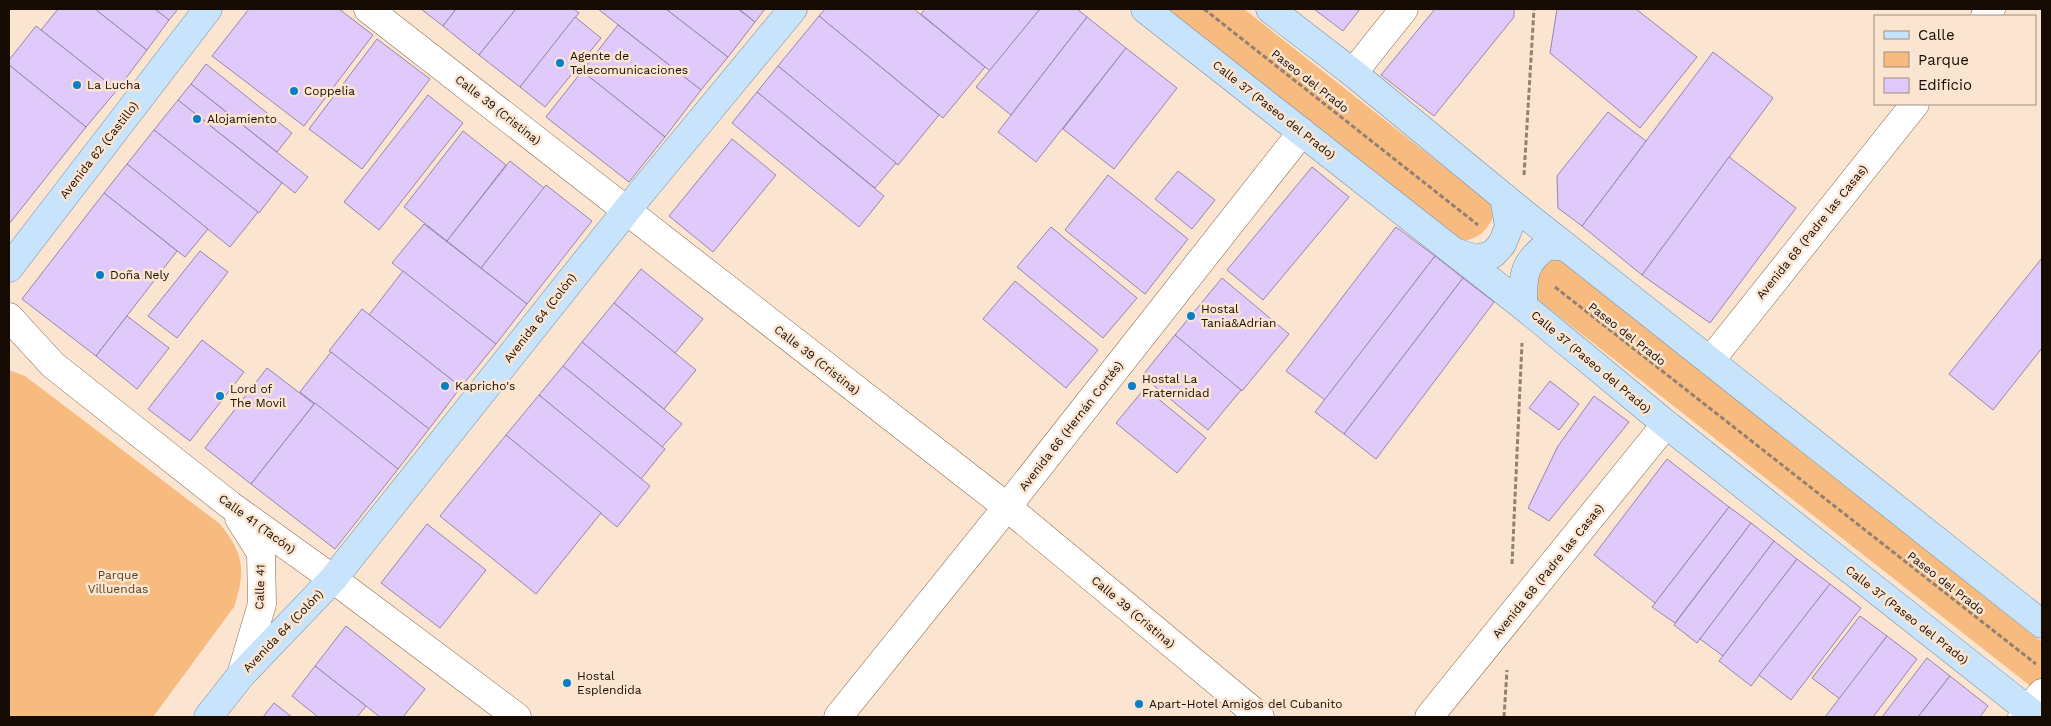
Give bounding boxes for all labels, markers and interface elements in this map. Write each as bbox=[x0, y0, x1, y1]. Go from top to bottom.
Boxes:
legend bbox=[1874, 15, 2036, 105]
text: Calle bbox=[1918, 26, 1955, 44]
street label: Paseo del Prado bbox=[1269, 47, 1351, 115]
place label: Agente de Telecomunicaciones bbox=[570, 49, 688, 77]
text: Parque bbox=[1918, 51, 1969, 69]
marker: Agente de Telecomunicaciones bbox=[554, 57, 566, 69]
street label: Calle 37 (Paseo del Prado) bbox=[1210, 58, 1338, 162]
street label: Calle 39 (Cristina) bbox=[452, 72, 544, 148]
text: Edificio bbox=[1918, 76, 1972, 94]
place label: La Lucha bbox=[87, 78, 140, 92]
marker: La Lucha bbox=[71, 79, 83, 91]
place label: Coppelia bbox=[304, 84, 355, 98]
marker: Coppelia bbox=[288, 85, 300, 97]
street label: Avenida 62 (Castillo) bbox=[57, 99, 141, 201]
place label: Alojamiento bbox=[207, 112, 277, 126]
marker: Alojamiento bbox=[191, 113, 203, 125]
street label: Avenida 68 (Padre las Casas) bbox=[1753, 162, 1871, 302]
place label: Doña Nely bbox=[110, 268, 170, 282]
marker: Doña Nely bbox=[94, 269, 106, 281]
street label: Avenida 64 (Colón) bbox=[501, 271, 579, 365]
street label: Paseo del Prado bbox=[1586, 300, 1668, 368]
place label: Hostal Tania&Adrian bbox=[1201, 302, 1276, 330]
street label: Calle 37 (Paseo del Prado) bbox=[1528, 308, 1654, 416]
marker: Hostal Tania&Adrian bbox=[1185, 310, 1197, 322]
street label: Calle 39 (Cristina) bbox=[771, 322, 863, 398]
street label: Avenida 66 (Hernán Cortés) bbox=[1016, 359, 1126, 493]
place label: Hostal La Fraternidad bbox=[1142, 372, 1209, 400]
place label: Kapricho's bbox=[455, 379, 515, 393]
marker: Kapricho's bbox=[439, 380, 451, 392]
marker: Hostal La Fraternidad bbox=[1126, 380, 1138, 392]
place label: Lord of The Movil bbox=[230, 382, 286, 410]
marker: Lord of The Movil bbox=[214, 390, 226, 402]
street label: Calle 41 (Tacón) bbox=[216, 491, 298, 557]
street label: Avenida 68 (Padre las Casas) bbox=[1489, 501, 1607, 641]
street label: Paseo del Prado bbox=[1905, 549, 1987, 617]
street label: Calle 37 (Paseo del Prado) bbox=[1843, 563, 1971, 667]
street label: Calle 41 bbox=[252, 564, 268, 610]
park label: Parque Villuendas bbox=[88, 568, 148, 596]
street label: Calle 39 (Cristina) bbox=[1088, 573, 1178, 651]
street label: Avenida 64 (Colón) bbox=[240, 587, 326, 675]
place label: Hostal Esplendida bbox=[577, 669, 642, 697]
marker: Hostal Esplendida bbox=[561, 677, 573, 689]
place label: Apart-Hotel Amigos del Cubanito bbox=[1149, 697, 1343, 711]
marker: Apart-Hotel Amigos del Cubanito bbox=[1133, 698, 1145, 710]

